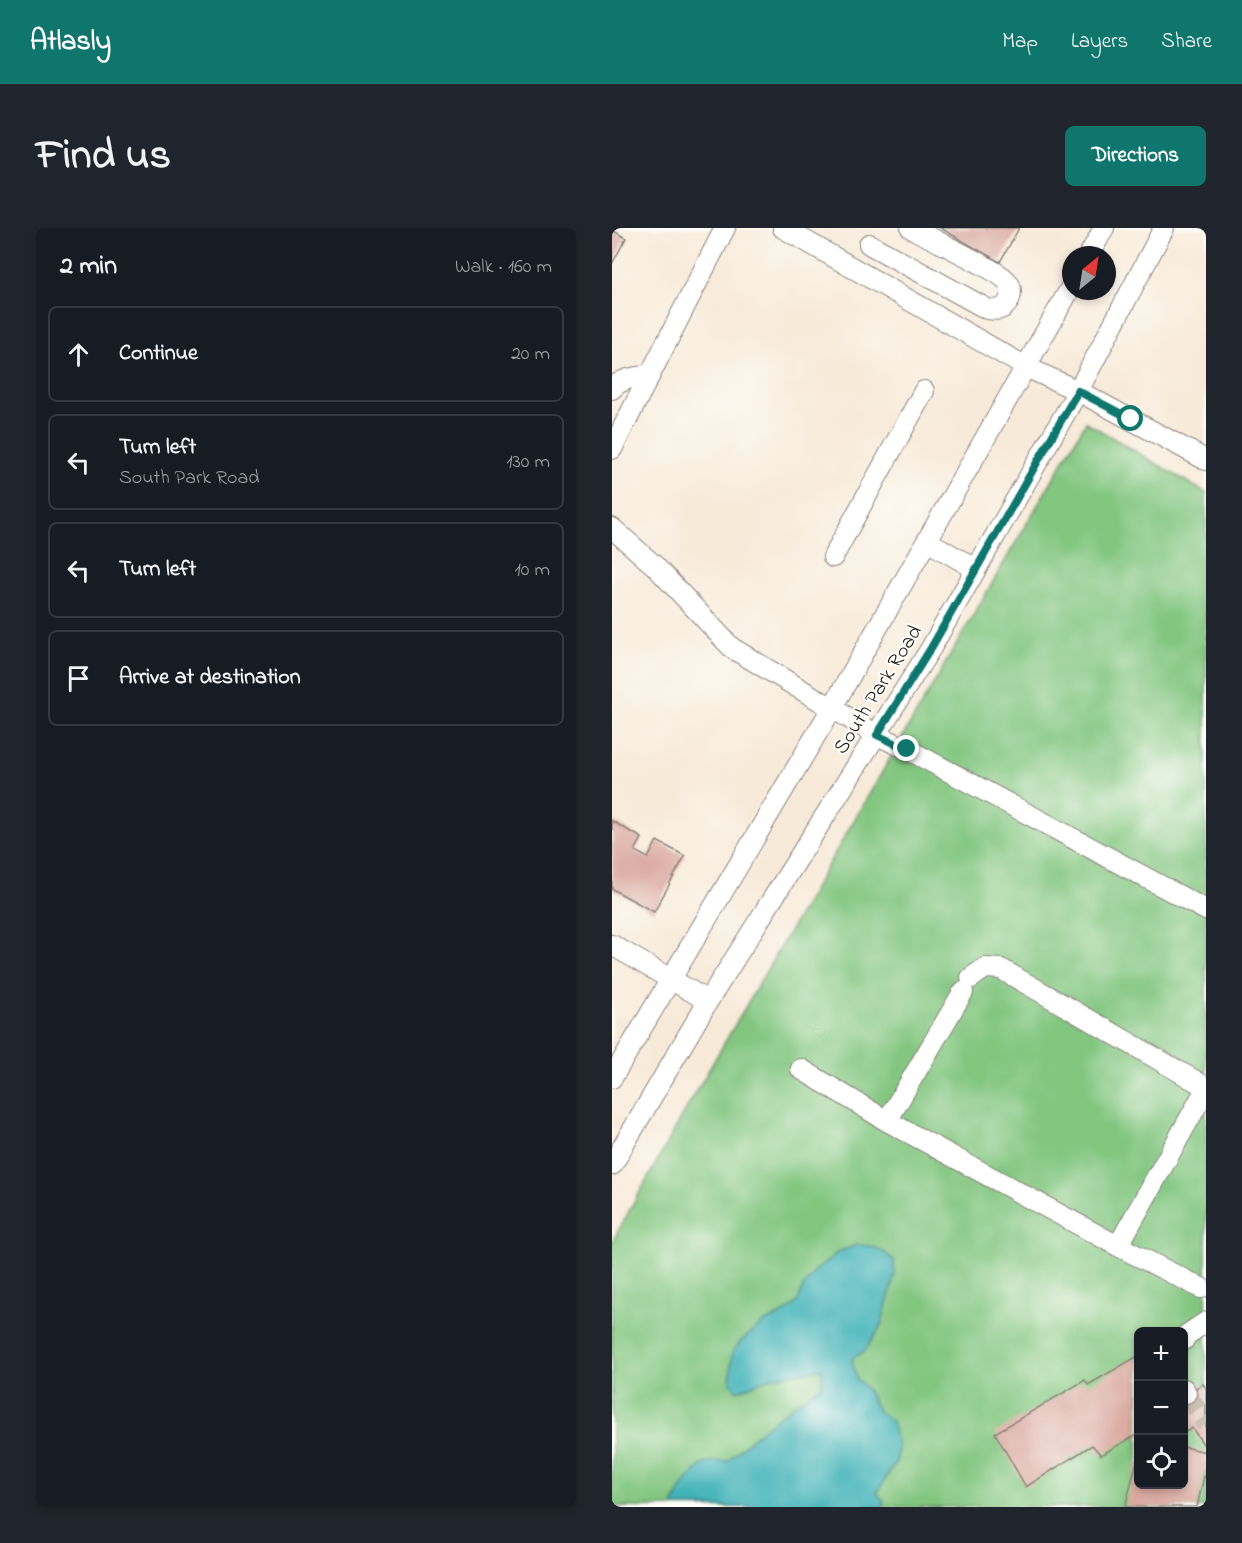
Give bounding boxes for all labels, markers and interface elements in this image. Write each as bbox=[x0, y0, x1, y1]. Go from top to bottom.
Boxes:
text: Atlasly bbox=[30, 22, 111, 63]
text: Map bbox=[1002, 27, 1038, 57]
text: Layers bbox=[1071, 27, 1128, 57]
text: Share bbox=[1161, 27, 1212, 57]
text: Find us bbox=[36, 126, 171, 187]
button: Directions bbox=[1065, 126, 1206, 186]
north arrow bbox=[1062, 246, 1116, 300]
text: 2 min bbox=[60, 248, 117, 286]
text: Walk · 160 m bbox=[455, 253, 552, 282]
icon: ahead bbox=[62, 338, 95, 371]
text: Continue bbox=[119, 338, 198, 370]
text: 20 m bbox=[511, 340, 550, 369]
route start bbox=[1117, 405, 1143, 431]
text: Turn left bbox=[119, 432, 196, 464]
icon: left bbox=[62, 446, 95, 479]
text: 130 m bbox=[506, 448, 550, 477]
text: South Park Road bbox=[119, 464, 259, 493]
icon: left bbox=[62, 554, 95, 587]
text: Turn left bbox=[119, 554, 196, 586]
text: 10 m bbox=[514, 556, 550, 585]
street label: South Park Road bbox=[827, 619, 931, 761]
icon: arrive bbox=[62, 662, 95, 695]
text: Arrive at destination bbox=[119, 662, 301, 694]
route end bbox=[893, 735, 919, 761]
map controls bbox=[1134, 1327, 1188, 1489]
button: + bbox=[1134, 1327, 1188, 1381]
button: − bbox=[1134, 1381, 1188, 1435]
button: locate bbox=[1134, 1435, 1188, 1489]

